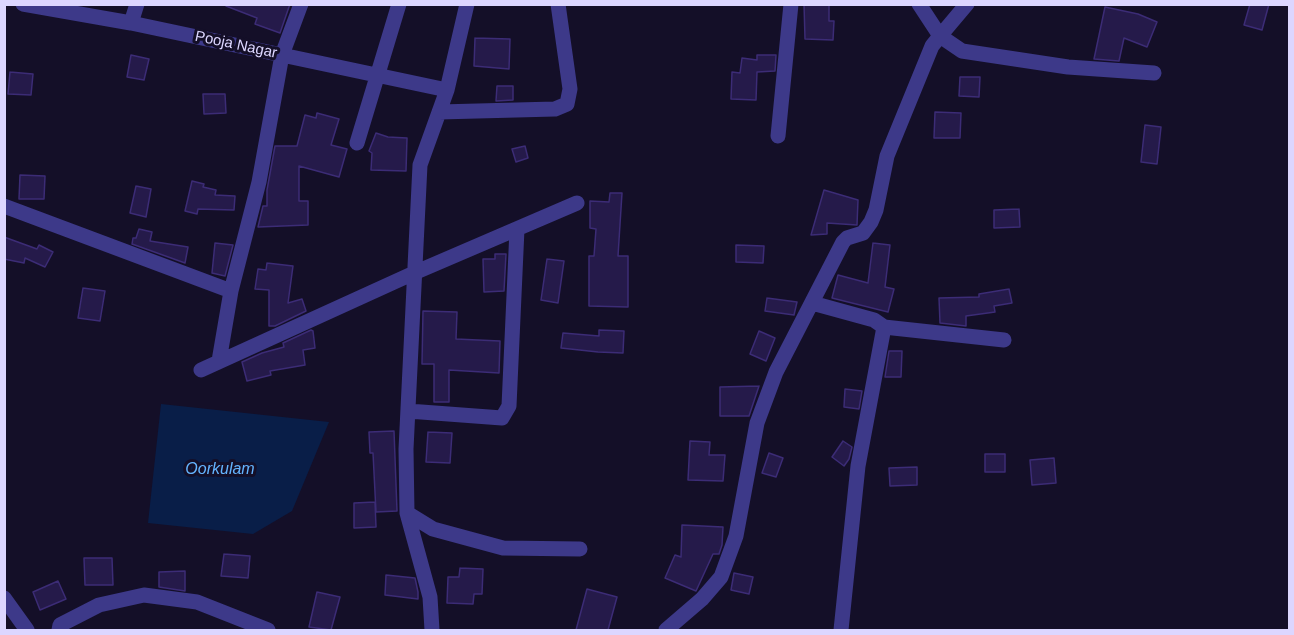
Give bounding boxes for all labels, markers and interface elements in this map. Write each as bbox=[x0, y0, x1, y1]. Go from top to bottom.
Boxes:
street label: Pooja Nagar bbox=[193, 28, 279, 62]
water label: Oorkulam bbox=[185, 460, 255, 480]

